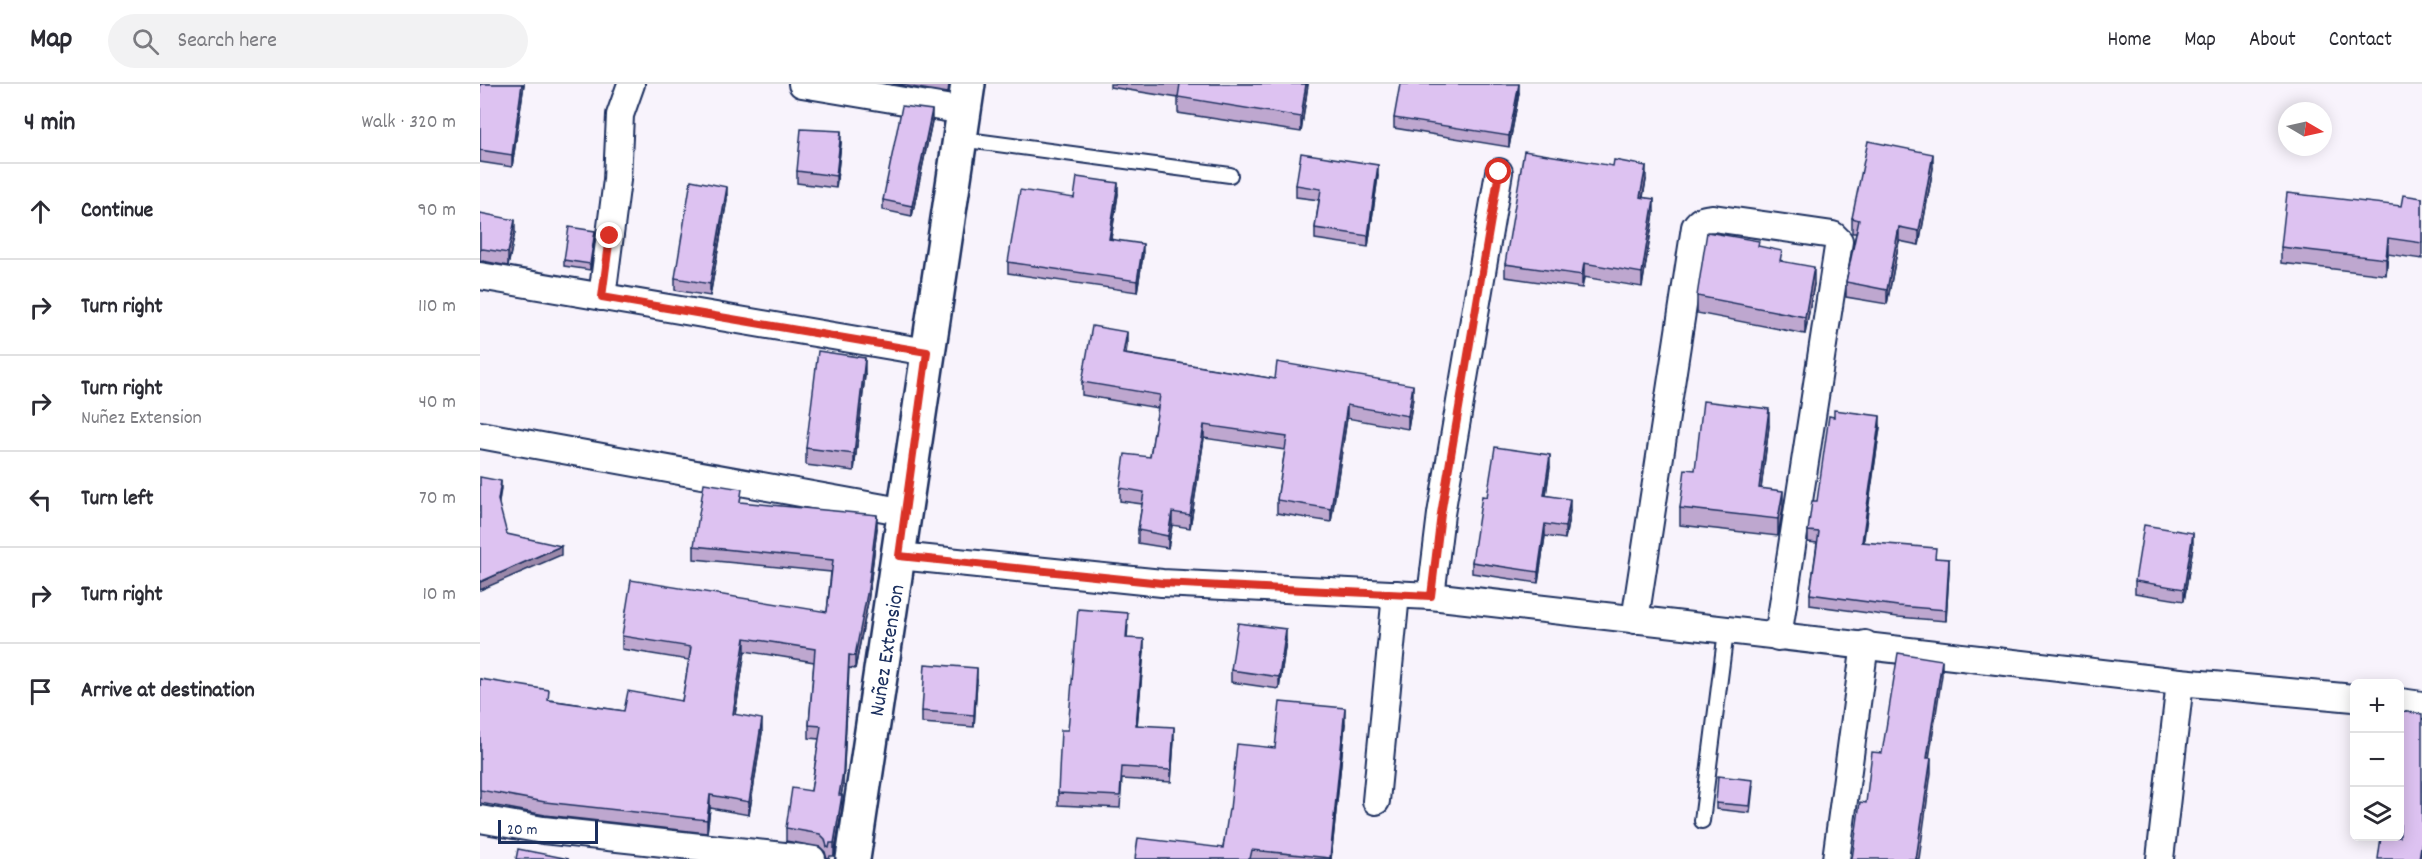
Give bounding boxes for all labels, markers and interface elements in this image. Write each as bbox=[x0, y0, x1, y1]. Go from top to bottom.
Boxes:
search box bbox=[108, 14, 528, 68]
text: Map bbox=[30, 21, 72, 61]
icon: search bbox=[129, 25, 162, 58]
text: Search here bbox=[177, 26, 277, 57]
text: Home bbox=[2107, 26, 2151, 56]
text: Map bbox=[2184, 26, 2216, 56]
text: About bbox=[2249, 26, 2296, 56]
text: Contact bbox=[2329, 26, 2392, 56]
north arrow bbox=[2278, 102, 2332, 156]
text: 4 min bbox=[24, 105, 75, 142]
text: Walk · 320 m bbox=[362, 109, 456, 137]
route start bbox=[1485, 158, 1511, 184]
icon: ahead bbox=[24, 195, 57, 228]
text: Continue bbox=[81, 196, 153, 227]
text: 90 m bbox=[418, 197, 456, 225]
route end bbox=[596, 222, 622, 248]
icon: right bbox=[24, 291, 57, 324]
text: Turn right bbox=[81, 292, 163, 323]
text: 110 m bbox=[418, 293, 456, 321]
text: Turn right bbox=[81, 374, 163, 405]
icon: right bbox=[24, 387, 57, 420]
text: 40 m bbox=[418, 389, 456, 417]
text: Nuñez Extension bbox=[81, 405, 202, 433]
icon: left bbox=[24, 483, 57, 516]
text: Turn left bbox=[81, 484, 153, 515]
text: 70 m bbox=[419, 485, 456, 513]
icon: right bbox=[24, 579, 57, 612]
text: Turn right bbox=[81, 580, 163, 611]
text: 10 m bbox=[422, 581, 456, 609]
street label: Nuñez Extension bbox=[863, 582, 914, 719]
icon: arrive bbox=[24, 675, 57, 708]
text: Arrive at destination bbox=[81, 676, 255, 707]
map controls bbox=[2350, 679, 2404, 841]
button: + bbox=[2350, 679, 2404, 733]
button: − bbox=[2350, 733, 2404, 787]
button: layers bbox=[2350, 787, 2404, 841]
scale bar bbox=[498, 817, 598, 844]
text: 20 m bbox=[507, 819, 537, 842]

